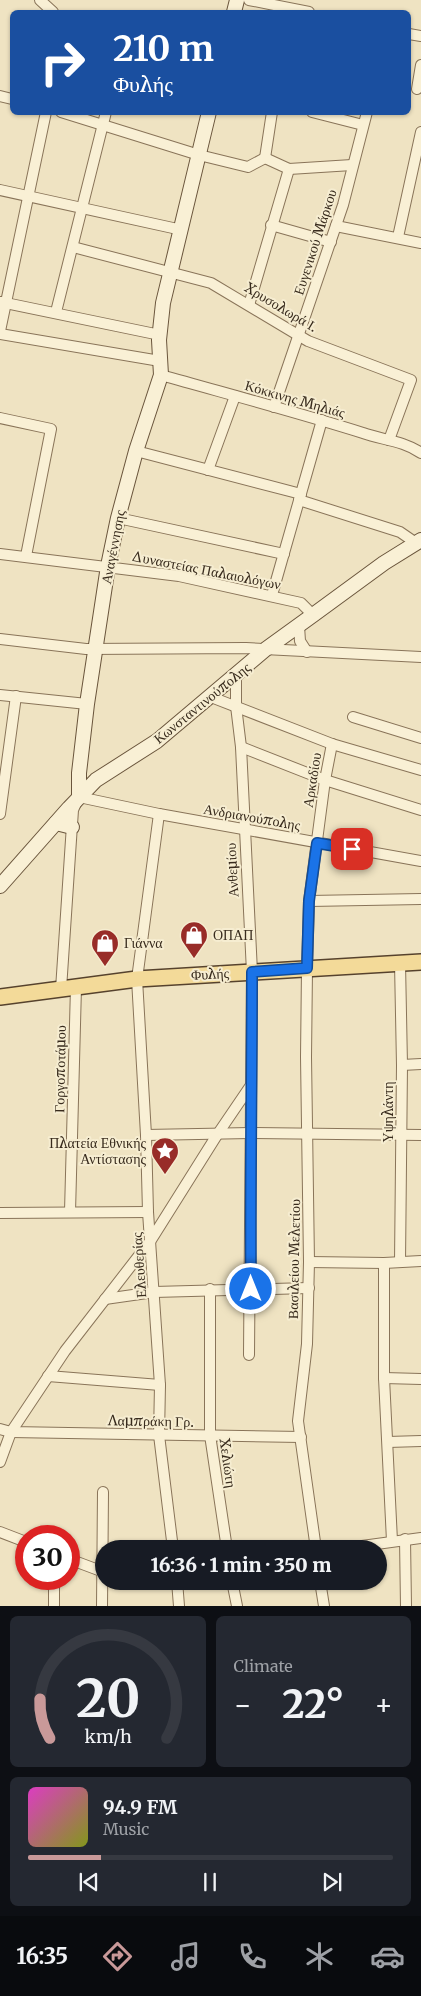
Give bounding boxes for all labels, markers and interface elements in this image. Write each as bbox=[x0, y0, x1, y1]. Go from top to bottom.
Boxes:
text: 210 m bbox=[113, 27, 214, 71]
icon: right bbox=[30, 30, 95, 95]
text: Φυλής bbox=[113, 70, 173, 98]
street label: Ευγενικού Μάρκου bbox=[289, 187, 341, 297]
street label: Χρυσολωρά Ι. bbox=[241, 278, 321, 336]
street label: Κόκκινης Μηλιάς bbox=[243, 376, 348, 422]
street label: Αναγέννησης bbox=[97, 508, 129, 586]
street label: Δυναστείας Παλαιολόγων bbox=[130, 547, 282, 593]
street label: Κωνσταντινούπολης bbox=[150, 658, 254, 748]
street label: Αρκαδίου bbox=[299, 751, 325, 809]
street label: Ανδριανούπολης bbox=[202, 800, 302, 834]
pin bbox=[331, 828, 373, 870]
icon: arrive bbox=[338, 835, 366, 863]
street label: Ανθεμίου bbox=[222, 842, 242, 898]
shop icon: ΟΠΑΠ bbox=[179, 920, 209, 959]
place label: ΟΠΑΠ bbox=[213, 926, 253, 944]
shop icon: Γιάννα bbox=[90, 928, 120, 967]
place label: Γιάννα bbox=[124, 934, 163, 952]
street label: Φυλής bbox=[190, 964, 230, 984]
street label: Γοργοποτάμου bbox=[50, 1025, 70, 1113]
street label: Υψηλάντη bbox=[379, 1082, 397, 1142]
place label: Πλατεία Εθνικής Αντίστασης bbox=[49, 1134, 146, 1168]
place icon: Πλατεία Εθνικής Αντίστασης bbox=[150, 1136, 180, 1175]
street label: Βασιλείου Μελετίου bbox=[284, 1199, 304, 1319]
street label: Ελευθερίας bbox=[128, 1231, 150, 1298]
position arrow bbox=[224, 1262, 276, 1314]
street label: Λαμπράκη Γρ. bbox=[107, 1411, 194, 1431]
street label: Χελιώτη bbox=[216, 1437, 240, 1489]
speed limit sign: 30 bbox=[15, 1525, 80, 1590]
text: 16:36 · 1 min · 350 m bbox=[150, 1553, 332, 1577]
text: Climate bbox=[234, 1656, 293, 1676]
text: 20 bbox=[76, 1666, 140, 1731]
text: 22° bbox=[282, 1681, 344, 1728]
text: − bbox=[234, 1687, 252, 1723]
text: + bbox=[374, 1687, 393, 1723]
text: km/h bbox=[84, 1725, 132, 1748]
text: 94.9 FM bbox=[103, 1795, 177, 1819]
text: Music bbox=[103, 1819, 149, 1839]
icon: previous bbox=[75, 1868, 103, 1896]
icon: pause bbox=[196, 1868, 224, 1896]
icon: next bbox=[318, 1868, 346, 1896]
icon: directions bbox=[100, 1939, 135, 1974]
icon: music bbox=[168, 1939, 203, 1974]
icon: phone bbox=[235, 1939, 270, 1974]
icon: climate bbox=[302, 1939, 337, 1974]
icon: car bbox=[370, 1939, 405, 1974]
text: 16:35 bbox=[16, 1942, 68, 1970]

